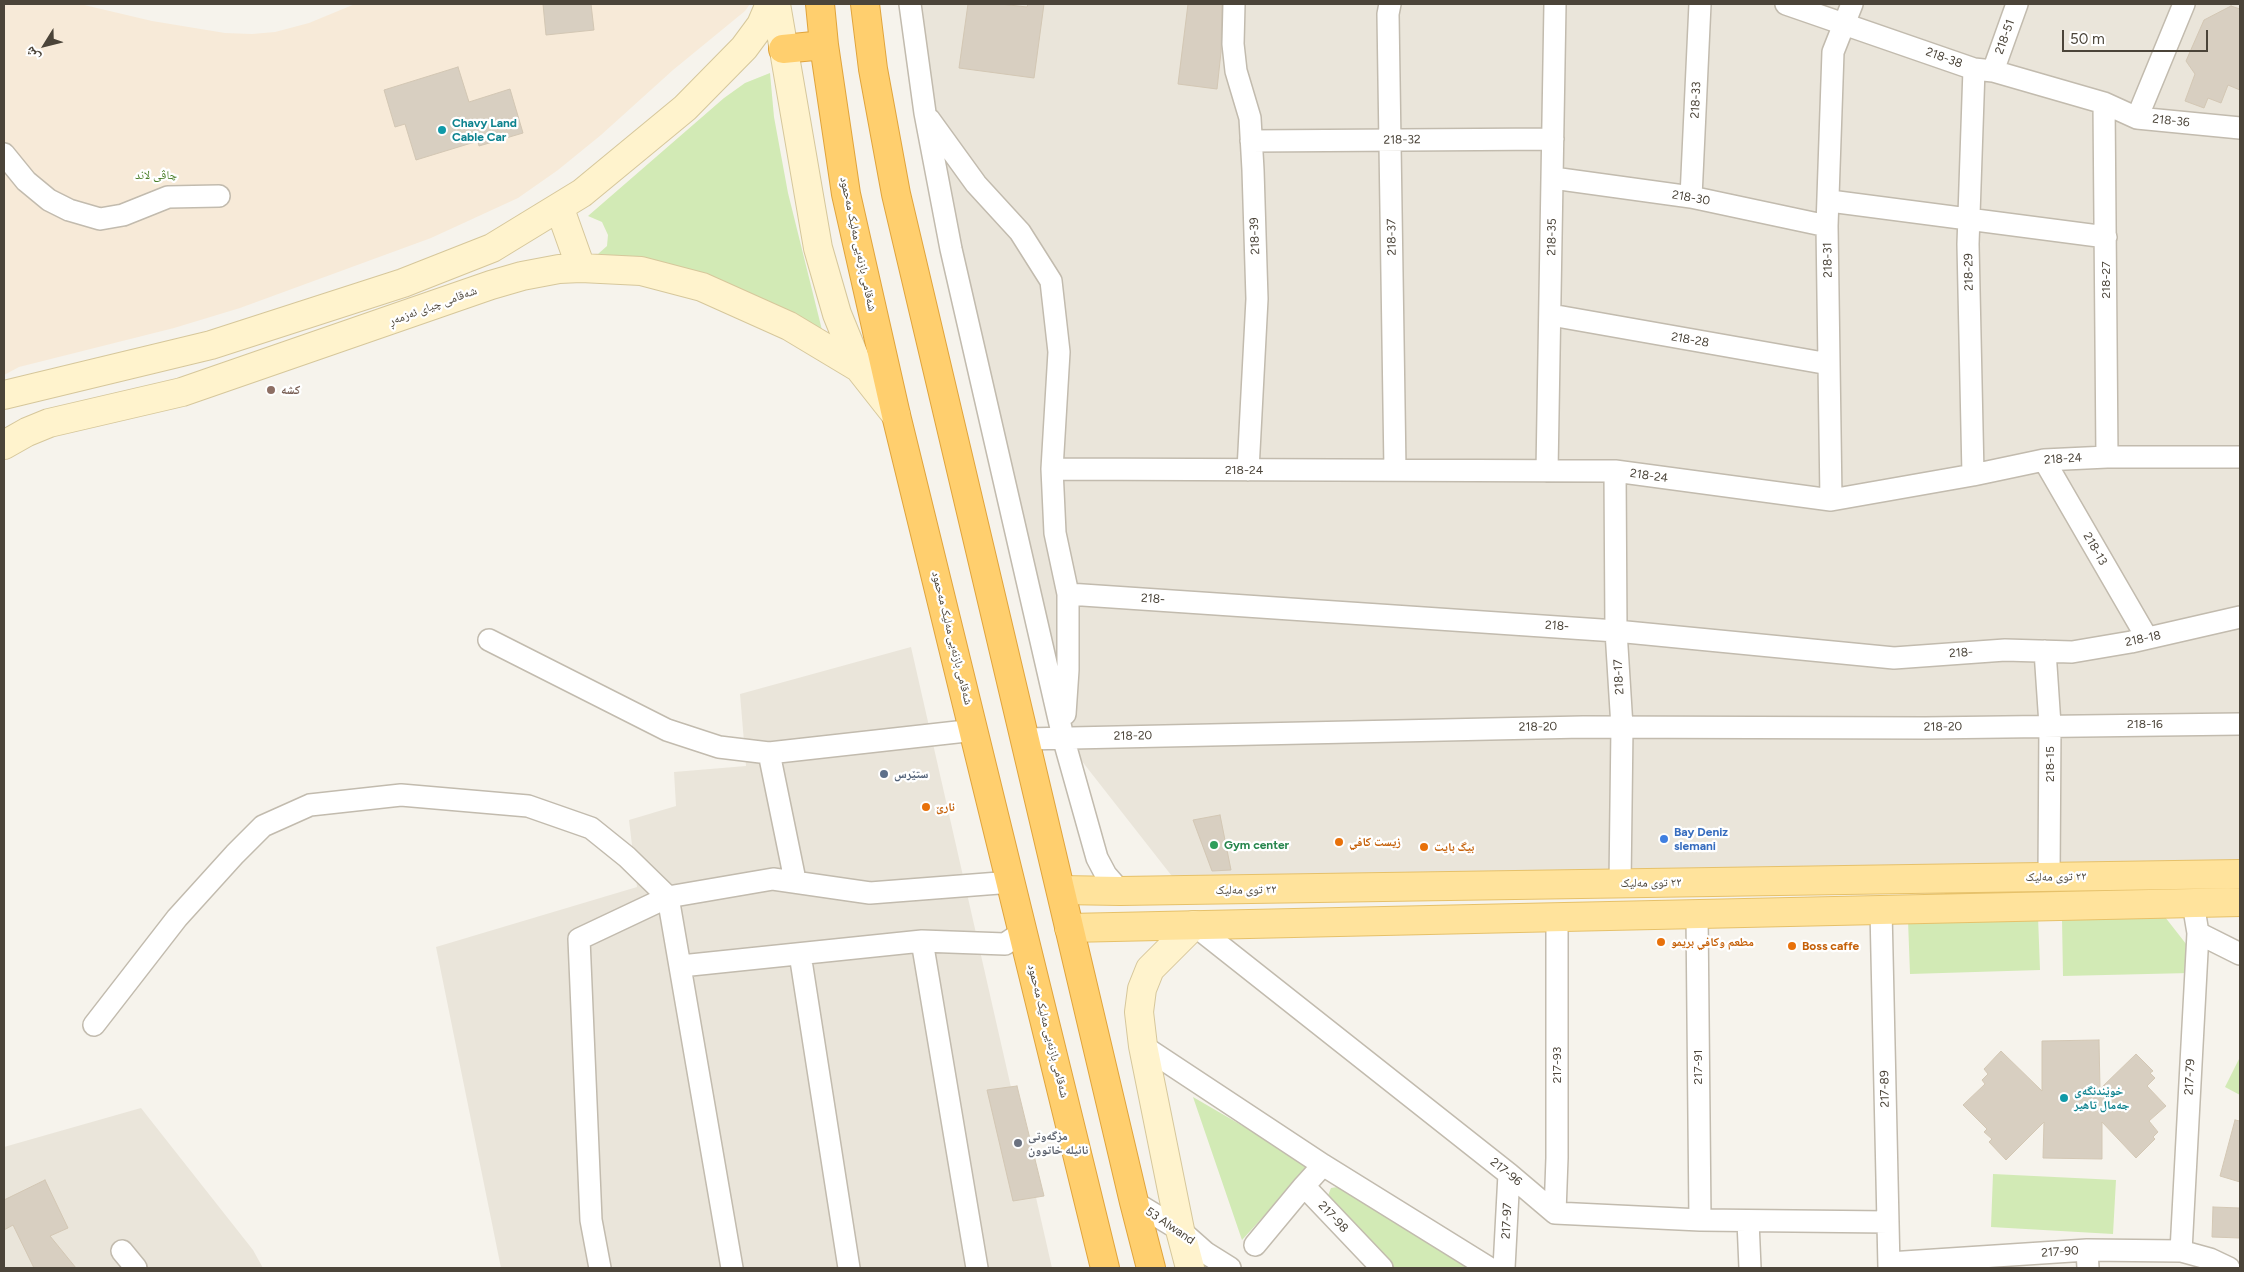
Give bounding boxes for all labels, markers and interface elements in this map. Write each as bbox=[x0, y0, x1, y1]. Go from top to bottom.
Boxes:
street label: 218-51 bbox=[1992, 18, 2018, 56]
north arrow bbox=[20, 20, 70, 70]
scale bar bbox=[2064, 20, 2210, 52]
text: 50 m bbox=[2070, 30, 2105, 48]
text: ش bbox=[21, 43, 44, 65]
street label: 218-38 bbox=[1924, 45, 1964, 71]
street label: 218-33 bbox=[1688, 81, 1704, 119]
street label: 218-36 bbox=[2152, 112, 2190, 130]
place label: Chavy Land Cable Car bbox=[452, 116, 517, 144]
marker: Chavy Land Cable Car bbox=[436, 124, 448, 136]
street label: 218-32 bbox=[1383, 132, 1421, 148]
park label: چاڤی لاند bbox=[135, 168, 177, 182]
street label: شەقامی بازنەیی مەلیک مەحمود bbox=[837, 175, 879, 313]
street label: 218-30 bbox=[1671, 188, 1711, 208]
street label: 218-39 bbox=[1247, 217, 1263, 255]
street label: 218-37 bbox=[1384, 218, 1400, 256]
street label: 218-35 bbox=[1544, 218, 1560, 256]
street label: 218-31 bbox=[1820, 242, 1836, 278]
street label: 218-29 bbox=[1961, 253, 1977, 291]
street label: 218-27 bbox=[2099, 261, 2113, 299]
street label: شەقامی چیای ئەزمەڕ bbox=[387, 283, 479, 329]
street label: 218-28 bbox=[1670, 330, 1710, 350]
place label: كشه bbox=[281, 383, 300, 397]
marker: كشه bbox=[265, 384, 277, 396]
street label: 218-24 bbox=[2043, 450, 2083, 468]
street label: 218-24 bbox=[1225, 463, 1263, 477]
street label: 218-24 bbox=[1629, 466, 1669, 486]
street label: 218-13 bbox=[2080, 530, 2110, 568]
street label: شەقامی بازنەیی مەلیک مەحمود bbox=[928, 570, 976, 706]
street label: 218- bbox=[1141, 591, 1165, 607]
street label: 218- bbox=[1545, 618, 1569, 634]
street label: 218-18 bbox=[2124, 628, 2162, 650]
street label: 218- bbox=[1949, 645, 1973, 661]
street label: 218-17 bbox=[1611, 659, 1627, 695]
street label: 218-16 bbox=[2127, 717, 2163, 731]
street label: 218-20 bbox=[1519, 719, 1557, 735]
street label: 218-20 bbox=[1924, 719, 1962, 735]
street label: 218-20 bbox=[1114, 728, 1152, 744]
street label: 218-15 bbox=[2043, 746, 2057, 782]
place label: ستێرس bbox=[894, 767, 929, 781]
marker: ستێرس bbox=[878, 768, 890, 780]
place label: نارێ bbox=[936, 800, 955, 814]
marker: نارێ bbox=[920, 801, 932, 813]
place label: Bay Deniz slemani bbox=[1674, 825, 1728, 853]
marker: Bay Deniz slemani bbox=[1658, 833, 1670, 845]
place label: زيست كافي bbox=[1349, 835, 1401, 849]
marker: زيست كافي bbox=[1333, 836, 1345, 848]
place label: Gym center bbox=[1224, 838, 1289, 852]
marker: Gym center bbox=[1208, 839, 1220, 851]
place label: بیگ بایت bbox=[1434, 840, 1474, 854]
marker: بیگ بایت bbox=[1418, 841, 1430, 853]
street label: ٢٢ توی مەلیک bbox=[2025, 869, 2087, 885]
street label: ٢٢ توی مەلیک bbox=[1620, 875, 1682, 891]
street label: ٢٢ توی مەلیک bbox=[1215, 882, 1277, 898]
place label: مطعم وكافي بريمو bbox=[1671, 935, 1754, 949]
marker: مطعم وكافي بريمو bbox=[1655, 936, 1667, 948]
place label: Boss caffe bbox=[1802, 939, 1859, 953]
marker: Boss caffe bbox=[1786, 940, 1798, 952]
street label: شەقامی بازنەیی مەلیک مەحمود bbox=[1024, 963, 1072, 1099]
street label: 217-93 bbox=[1550, 1047, 1564, 1083]
street label: 217-91 bbox=[1691, 1050, 1705, 1084]
street label: 217-79 bbox=[2182, 1058, 2198, 1096]
street label: 217-89 bbox=[1877, 1070, 1893, 1108]
place label: خوێندنگەی جەمال تاهیر bbox=[2074, 1084, 2130, 1112]
marker: خوێندنگەی جەمال تاهیر bbox=[2058, 1092, 2070, 1104]
place label: مزگەوتی نائیلە خاتوون bbox=[1028, 1129, 1088, 1157]
marker: مزگەوتی نائیلە خاتوون bbox=[1012, 1137, 1024, 1149]
street label: 217-96 bbox=[1487, 1155, 1525, 1189]
street label: 217-98 bbox=[1315, 1198, 1351, 1236]
street label: 217-97 bbox=[1499, 1202, 1515, 1240]
street label: 53 Alwand bbox=[1143, 1204, 1197, 1248]
street label: 217-90 bbox=[2041, 1244, 2079, 1260]

